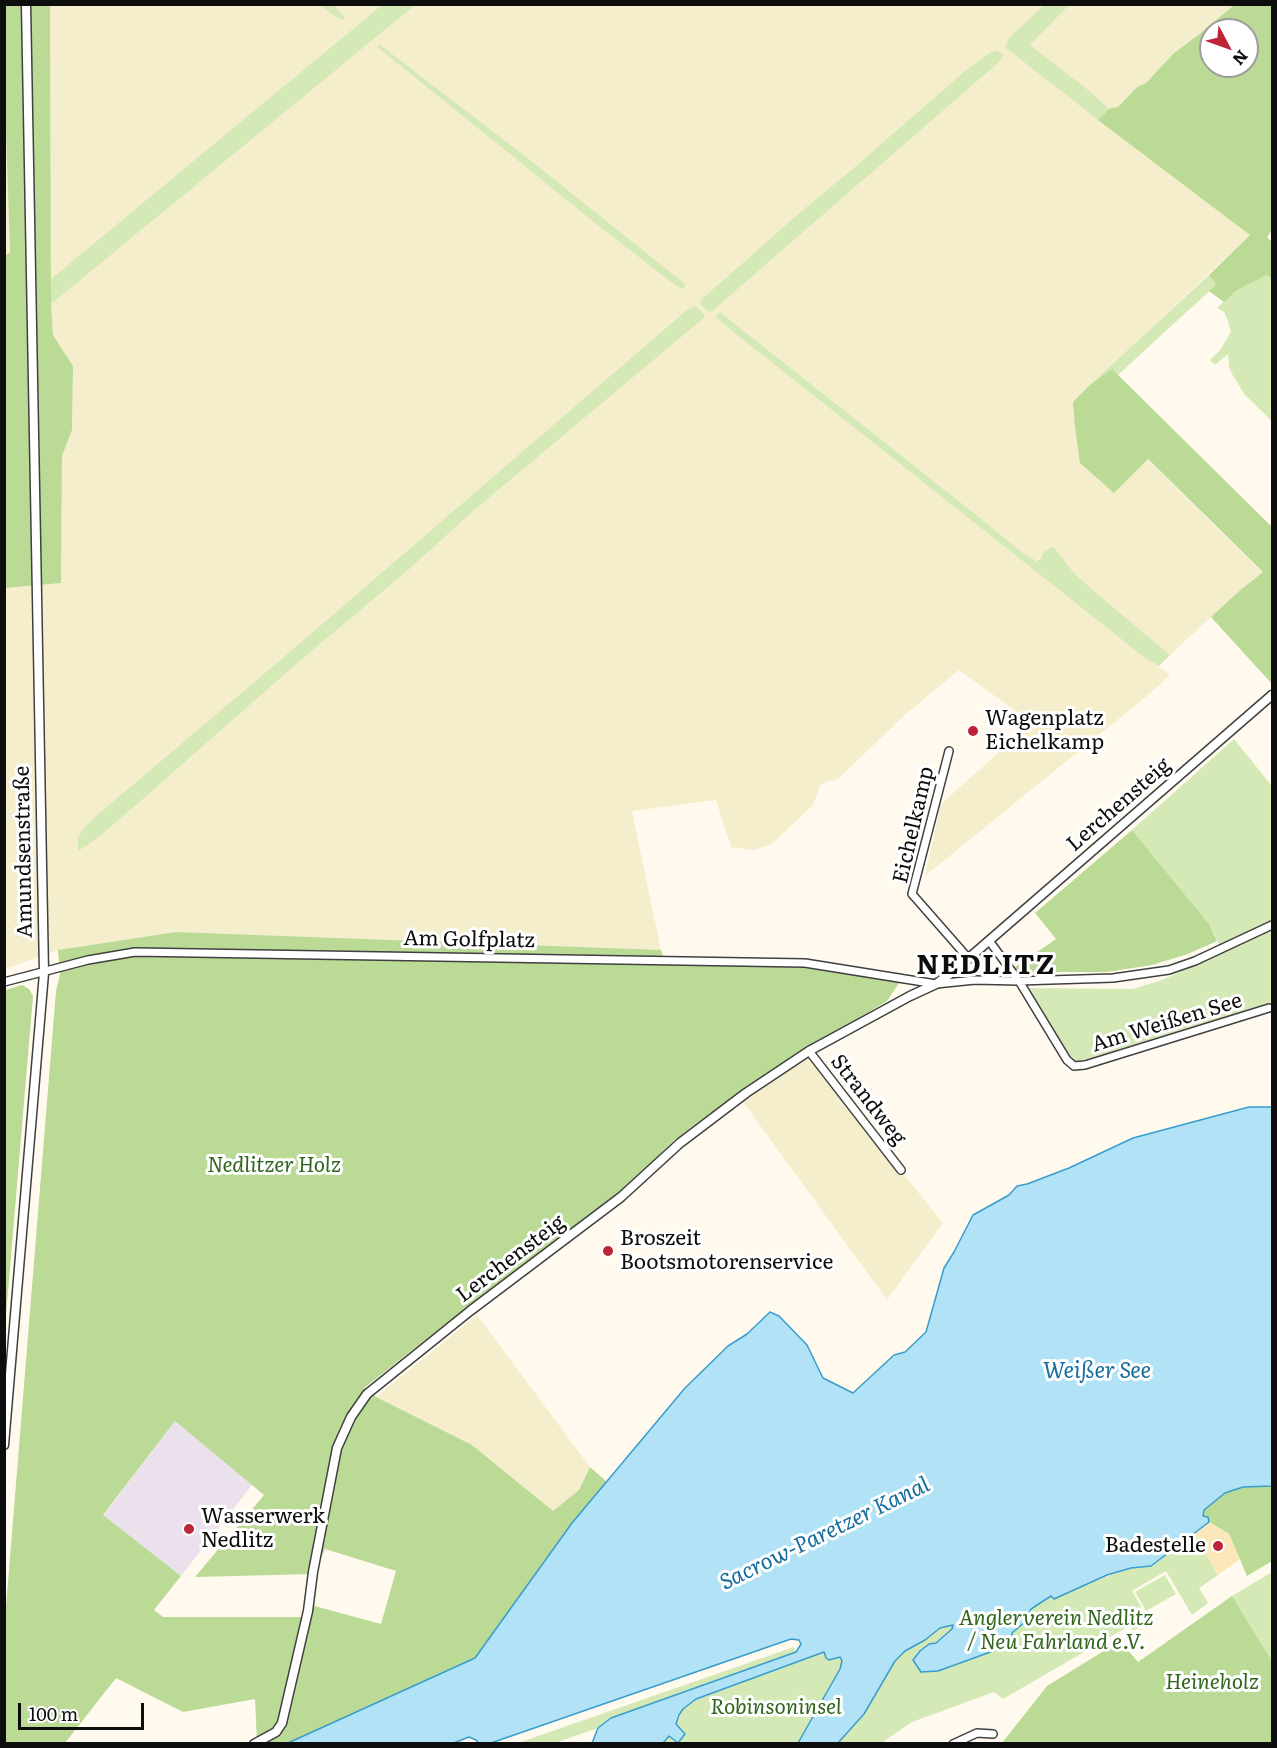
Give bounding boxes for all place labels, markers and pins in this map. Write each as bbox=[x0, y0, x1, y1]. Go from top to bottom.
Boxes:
place label: Wagenplatz Eichelkamp bbox=[985, 706, 1104, 756]
marker: Wagenplatz Eichelkamp bbox=[966, 724, 980, 738]
place label: Broszeit Bootsmotorenservice bbox=[620, 1226, 833, 1276]
marker: Broszeit Bootsmotorenservice bbox=[601, 1244, 615, 1258]
place label: Wasserwerk Nedlitz bbox=[201, 1504, 325, 1554]
marker: Wasserwerk Nedlitz bbox=[182, 1522, 196, 1536]
place label: Badestelle bbox=[1105, 1533, 1206, 1559]
marker: Badestelle bbox=[1211, 1539, 1225, 1553]

